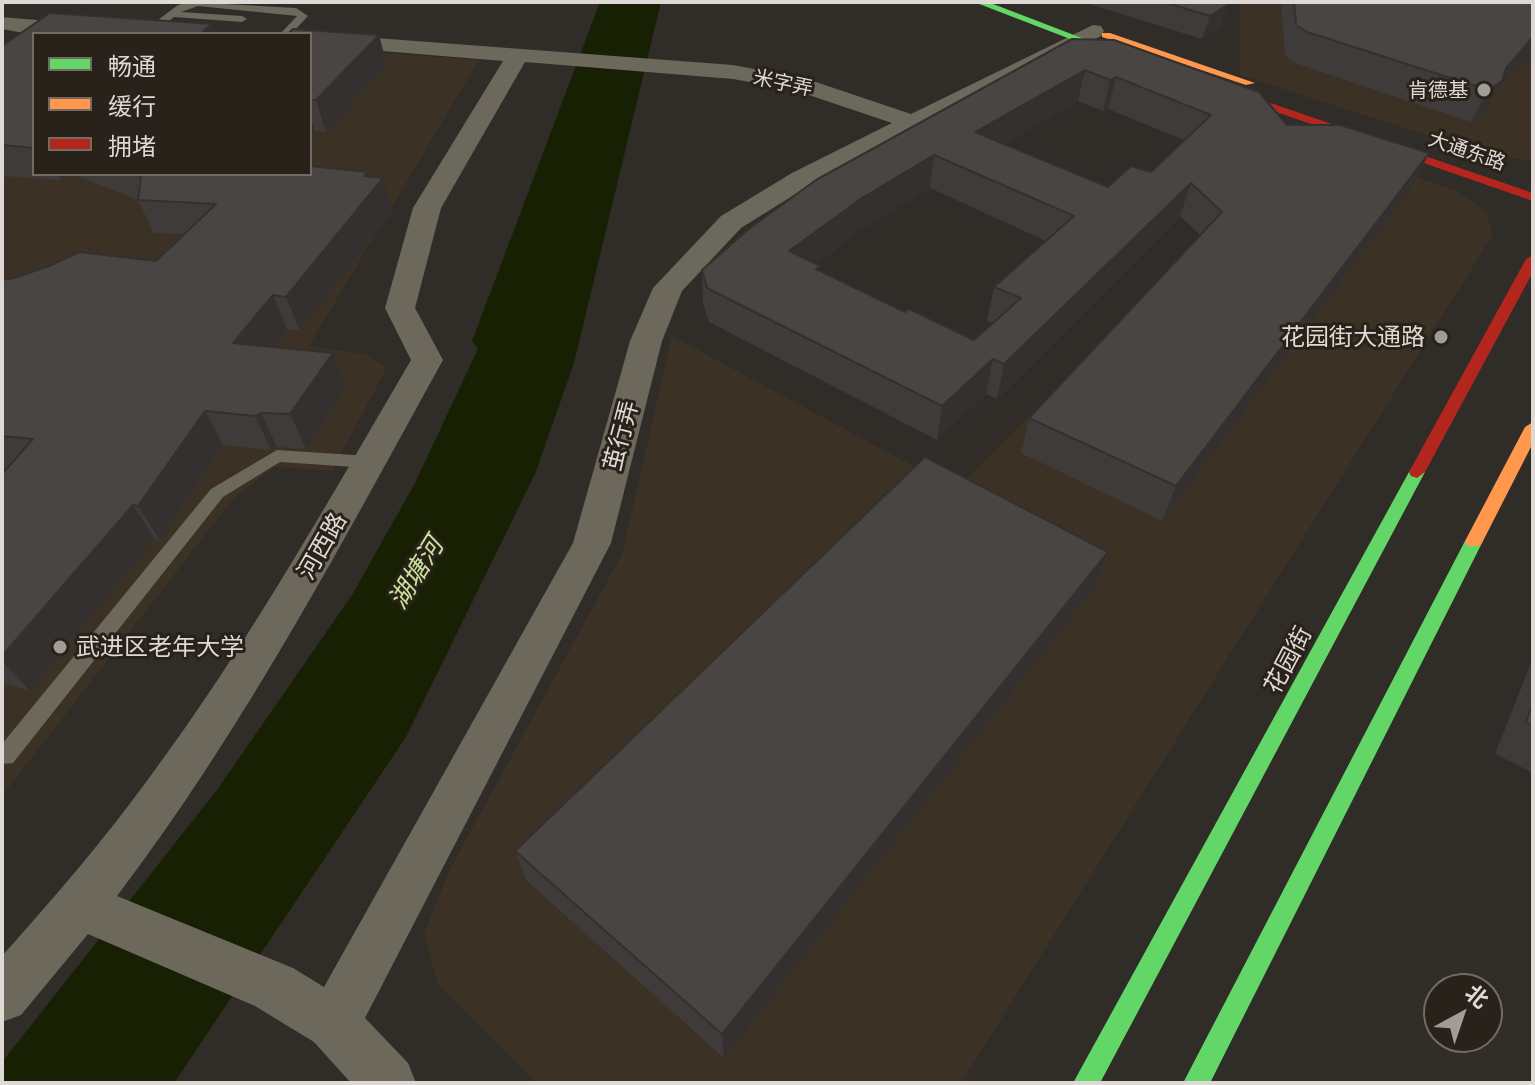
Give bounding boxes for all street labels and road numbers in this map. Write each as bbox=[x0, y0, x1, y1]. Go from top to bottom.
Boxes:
street label: 米字弄 bbox=[751, 65, 815, 101]
street label: 大通东路 bbox=[1425, 127, 1509, 175]
street label: 茧行弄 bbox=[598, 397, 644, 475]
street label: 河西路 bbox=[292, 508, 352, 584]
street label: 花园街 bbox=[1258, 621, 1318, 699]

